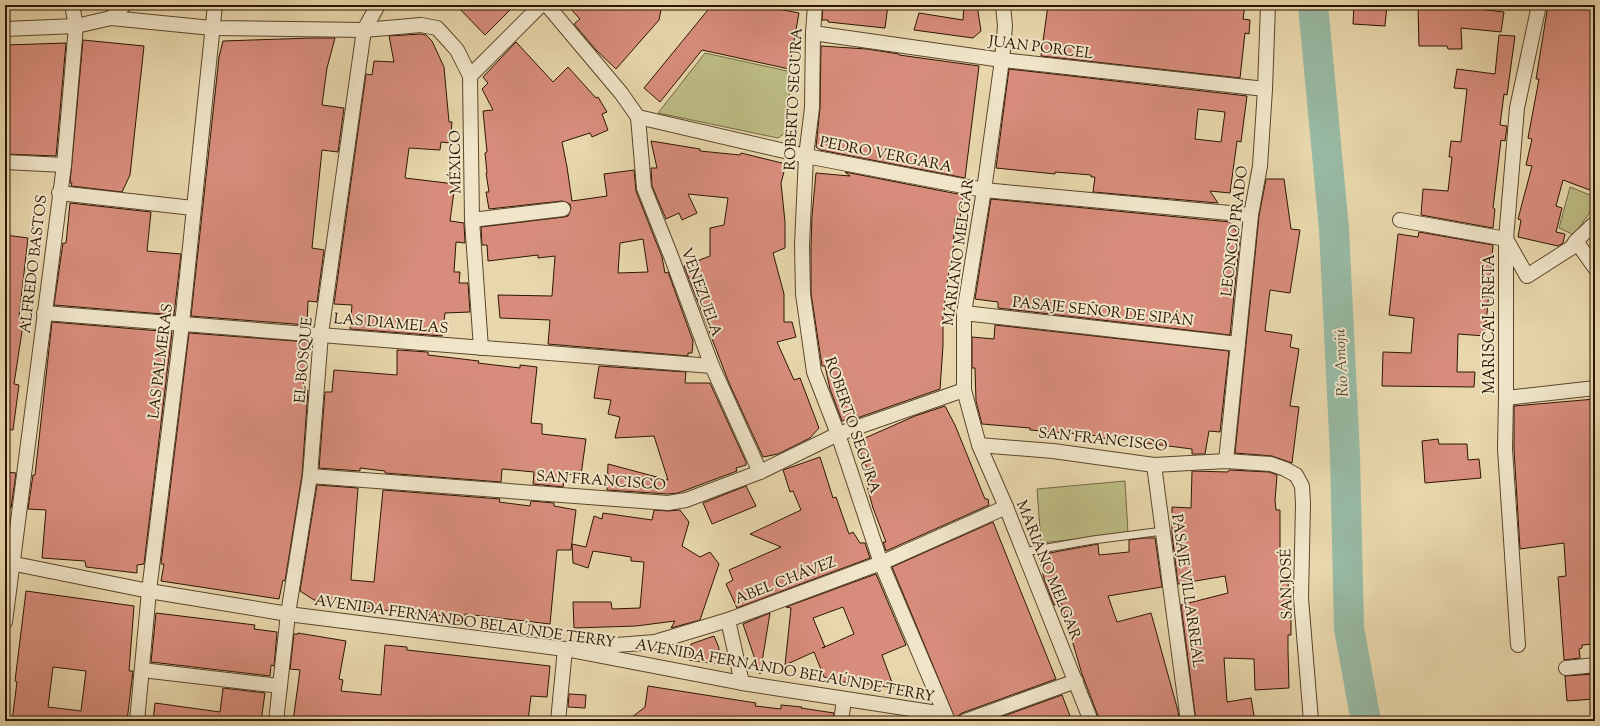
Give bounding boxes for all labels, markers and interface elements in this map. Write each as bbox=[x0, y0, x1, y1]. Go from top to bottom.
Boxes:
street label: ROBERTO SEGURA bbox=[780, 27, 809, 171]
street label: JUAN PORCEL bbox=[987, 32, 1094, 65]
street label: MÉXICO bbox=[444, 130, 468, 194]
street label: PEDRO VERGARA bbox=[818, 132, 954, 179]
street label: LEONCIO PRADO bbox=[1217, 164, 1254, 298]
street label: MARIANO MELGAR bbox=[939, 177, 980, 327]
street label: ALFREDO BASTOS bbox=[16, 194, 53, 335]
street label: VENEZUELA bbox=[675, 245, 726, 340]
street label: MARISCAL URETA bbox=[1480, 254, 1501, 394]
street label: PASAJE SEÑOR DE SIPÁN bbox=[1011, 292, 1195, 332]
street label: LAS PALMERAS bbox=[144, 302, 179, 420]
street label: LAS DIAMELAS bbox=[333, 309, 449, 340]
street label: EL BOSQUE bbox=[290, 316, 319, 404]
water label: Río Amojú bbox=[1329, 328, 1356, 398]
street label: ROBERTO SEGURA bbox=[818, 354, 885, 497]
street label: SAN FRANCISCO bbox=[1037, 423, 1169, 458]
street label: SAN FRANCISCO bbox=[535, 466, 667, 497]
street label: MARIANO MELGAR bbox=[1010, 498, 1085, 644]
street label: PASAJE VILLARREAL bbox=[1165, 513, 1208, 670]
street label: SAN JOSÉ bbox=[1275, 548, 1299, 620]
street label: ABEL CHÁVEZ bbox=[732, 551, 840, 610]
street label: AVENIDA FERNANDO BELAÚNDE TERRY bbox=[313, 589, 617, 654]
street label: AVENIDA FERNANDO BELAÚNDE TERRY bbox=[633, 633, 937, 708]

